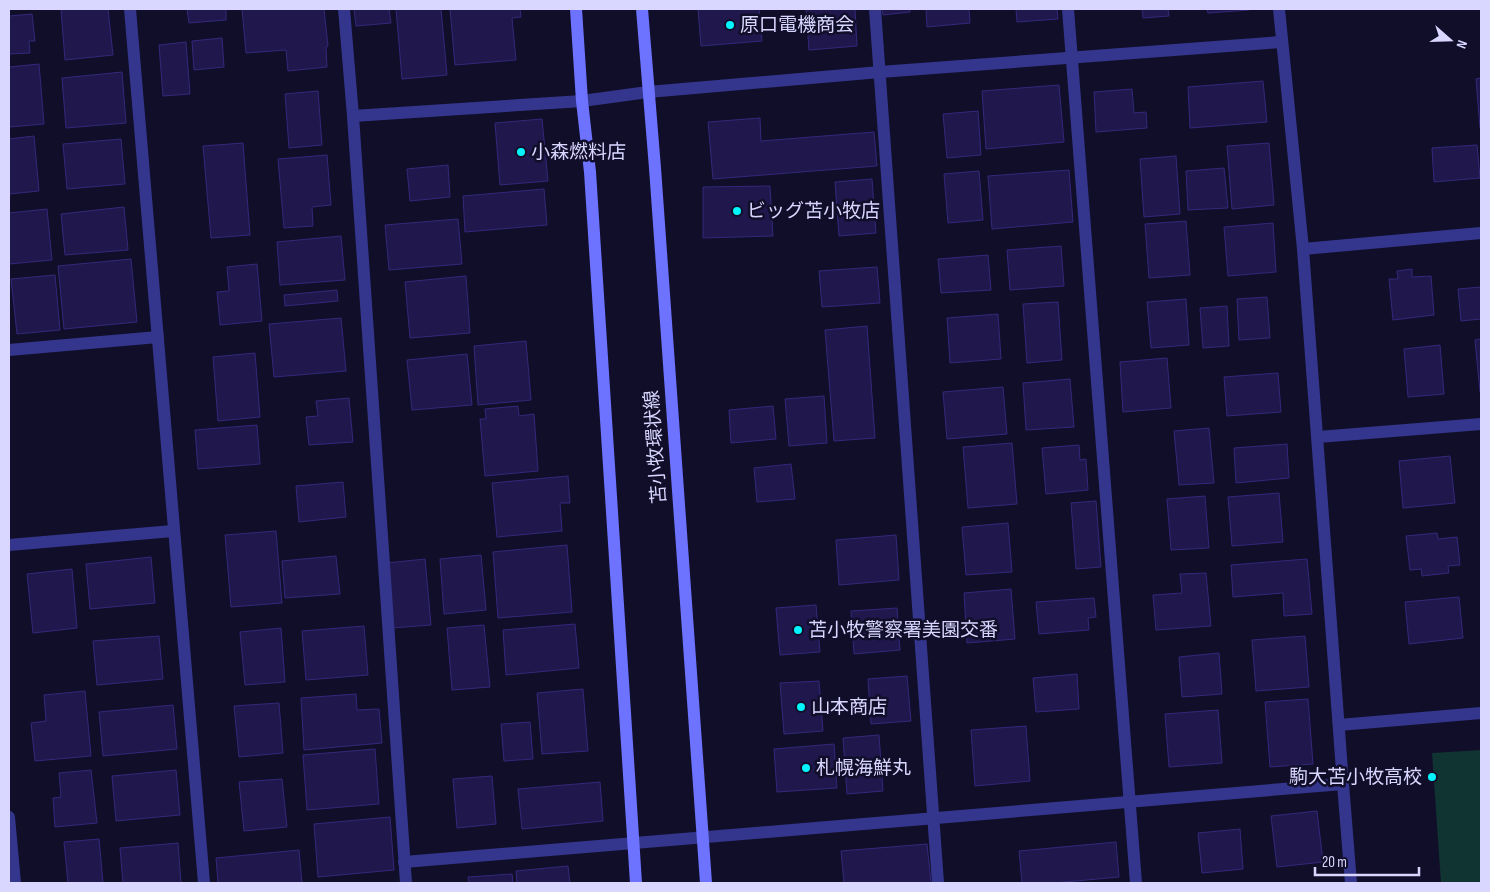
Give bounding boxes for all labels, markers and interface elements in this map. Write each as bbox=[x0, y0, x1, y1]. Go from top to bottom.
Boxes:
place label: 原口電機商会 bbox=[740, 14, 854, 37]
north arrow bbox=[1425, 15, 1475, 65]
marker: 原口電機商会 bbox=[724, 19, 736, 31]
text: N bbox=[1452, 38, 1471, 51]
place label: 小森燃料店 bbox=[531, 141, 626, 164]
marker: 小森燃料店 bbox=[515, 146, 527, 158]
place label: ビッグ苫小牧店 bbox=[747, 200, 880, 223]
marker: ビッグ苫小牧店 bbox=[731, 205, 743, 217]
street label: 苫小牧環状線 bbox=[641, 389, 671, 505]
place label: 苫小牧警察署美園交番 bbox=[808, 619, 998, 642]
marker: 苫小牧警察署美園交番 bbox=[792, 624, 804, 636]
place label: 山本商店 bbox=[811, 696, 887, 719]
marker: 山本商店 bbox=[795, 701, 807, 713]
place label: 札幌海鮮丸 bbox=[816, 757, 911, 780]
marker: 札幌海鮮丸 bbox=[800, 762, 812, 774]
place label: 駒大苫小牧高校 bbox=[1289, 766, 1422, 789]
marker: 駒大苫小牧高校 bbox=[1426, 771, 1438, 783]
scale bar bbox=[1315, 844, 1419, 876]
text: 20 m bbox=[1322, 853, 1347, 872]

